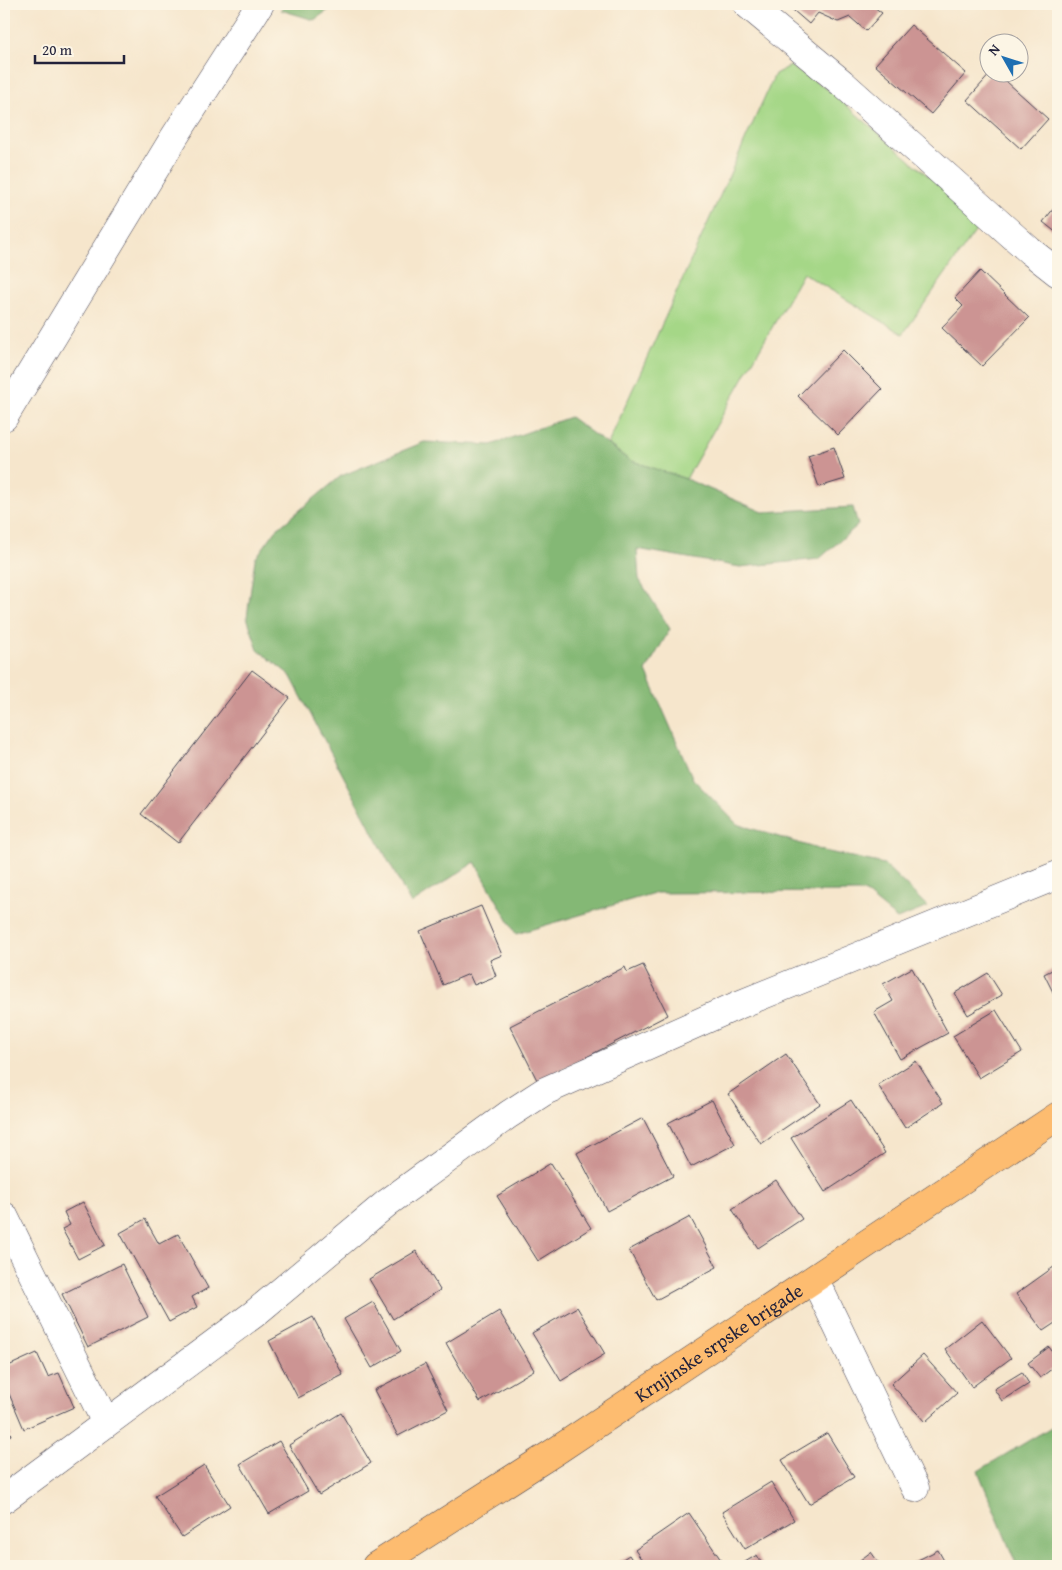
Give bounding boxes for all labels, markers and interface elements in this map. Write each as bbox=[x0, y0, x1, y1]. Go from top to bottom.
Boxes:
scale bar bbox=[35, 32, 124, 64]
north arrow bbox=[980, 32, 1030, 82]
text: 20 m bbox=[42, 39, 73, 60]
text: N bbox=[983, 39, 1005, 60]
street label: Krnjinske srpske brigade bbox=[629, 1276, 808, 1409]

